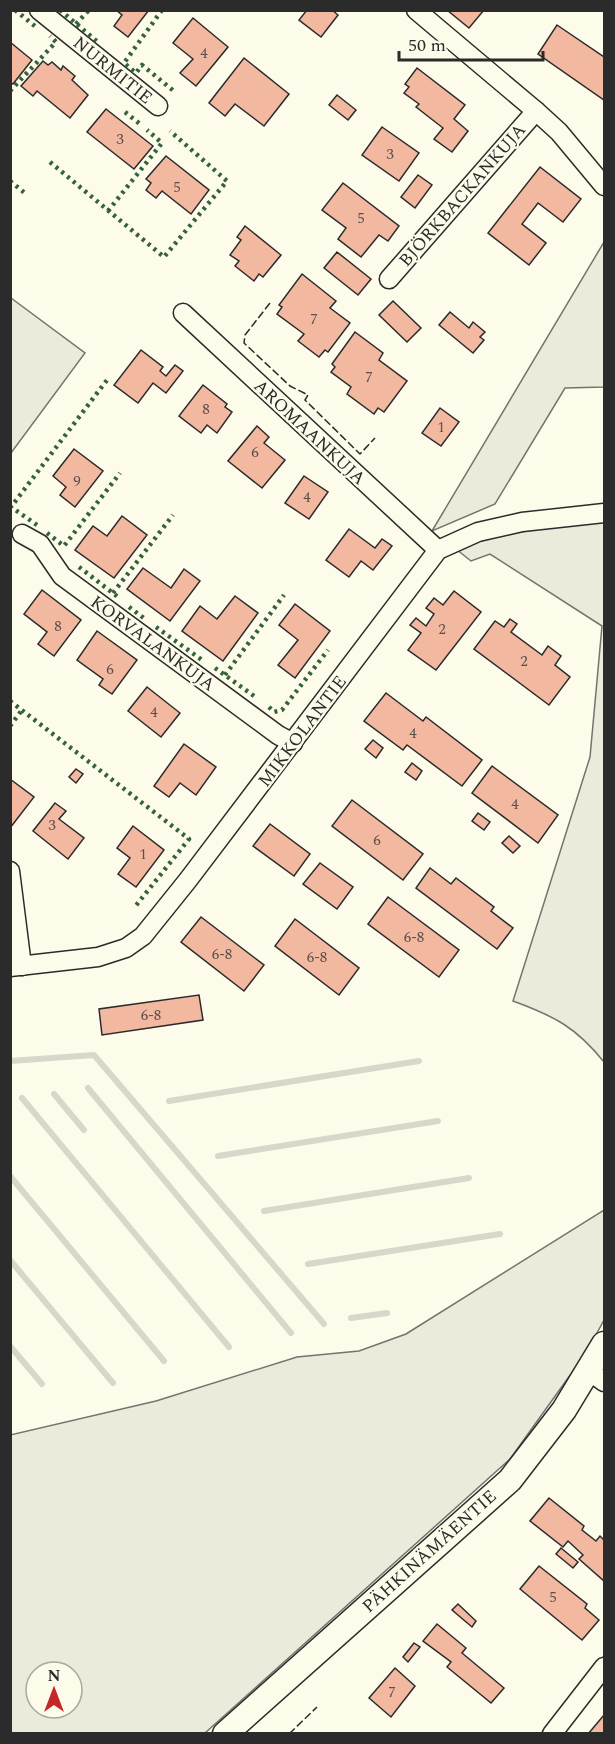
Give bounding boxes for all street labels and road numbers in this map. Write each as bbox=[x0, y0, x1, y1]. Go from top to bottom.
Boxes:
street label: NURMITIE bbox=[67, 30, 158, 111]
street label: BJÖRKBACKANKUJA bbox=[392, 118, 532, 273]
street label: AROMAANKUJA bbox=[248, 373, 372, 492]
street label: KORVALANKUJA bbox=[85, 589, 221, 698]
street label: MIKKOLANTIE bbox=[251, 670, 353, 793]
street label: PÄHKINÄMÄENTIE bbox=[356, 1483, 503, 1619]

